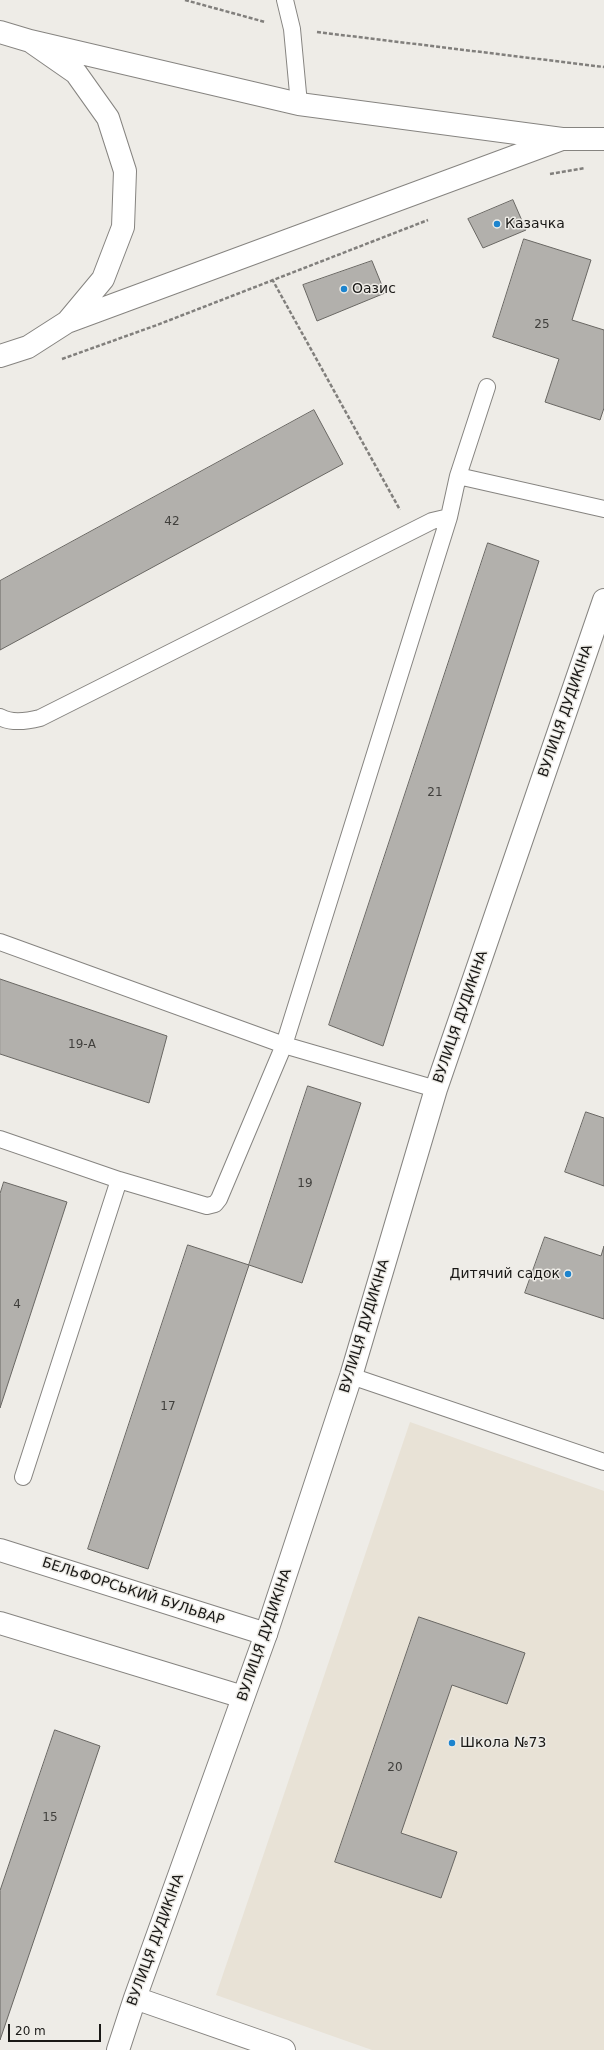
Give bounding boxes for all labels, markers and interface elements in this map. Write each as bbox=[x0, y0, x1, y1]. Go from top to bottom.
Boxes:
place label: Казачка bbox=[505, 216, 565, 232]
marker: Казачка bbox=[492, 219, 502, 229]
place label: Оазис bbox=[352, 281, 396, 297]
marker: Оазис bbox=[339, 284, 349, 294]
house number: 25 bbox=[534, 318, 550, 332]
house number: 42 bbox=[164, 515, 180, 529]
street label: ВУЛИЦЯ ДУДИКІНА bbox=[535, 642, 597, 780]
house number: 21 bbox=[427, 786, 443, 800]
street label: ВУЛИЦЯ ДУДИКІНА bbox=[430, 948, 492, 1086]
house number: 19-А bbox=[68, 1038, 96, 1052]
house number: 19 bbox=[297, 1177, 313, 1191]
street label: ВУЛИЦЯ ДУДИКІНА bbox=[337, 1257, 393, 1395]
place label: Дитячий садок bbox=[449, 1266, 560, 1282]
marker: Дитячий садок bbox=[563, 1269, 573, 1279]
house number: 4 bbox=[13, 1298, 21, 1312]
house number: 17 bbox=[160, 1400, 176, 1414]
street label: БЕЛЬФОРСЬКИЙ БУЛЬВАР bbox=[40, 1555, 226, 1629]
street label: ВУЛИЦЯ ДУДИКІНА bbox=[234, 1566, 296, 1704]
place label: Школа №73 bbox=[460, 1735, 546, 1751]
marker: Школа №73 bbox=[447, 1738, 457, 1748]
house number: 20 bbox=[387, 1761, 403, 1775]
house number: 15 bbox=[42, 1811, 58, 1825]
street label: ВУЛИЦЯ ДУДИКІНА bbox=[124, 1872, 188, 2008]
scale bar bbox=[10, 2016, 103, 2042]
text: 20 m bbox=[15, 2024, 46, 2038]

